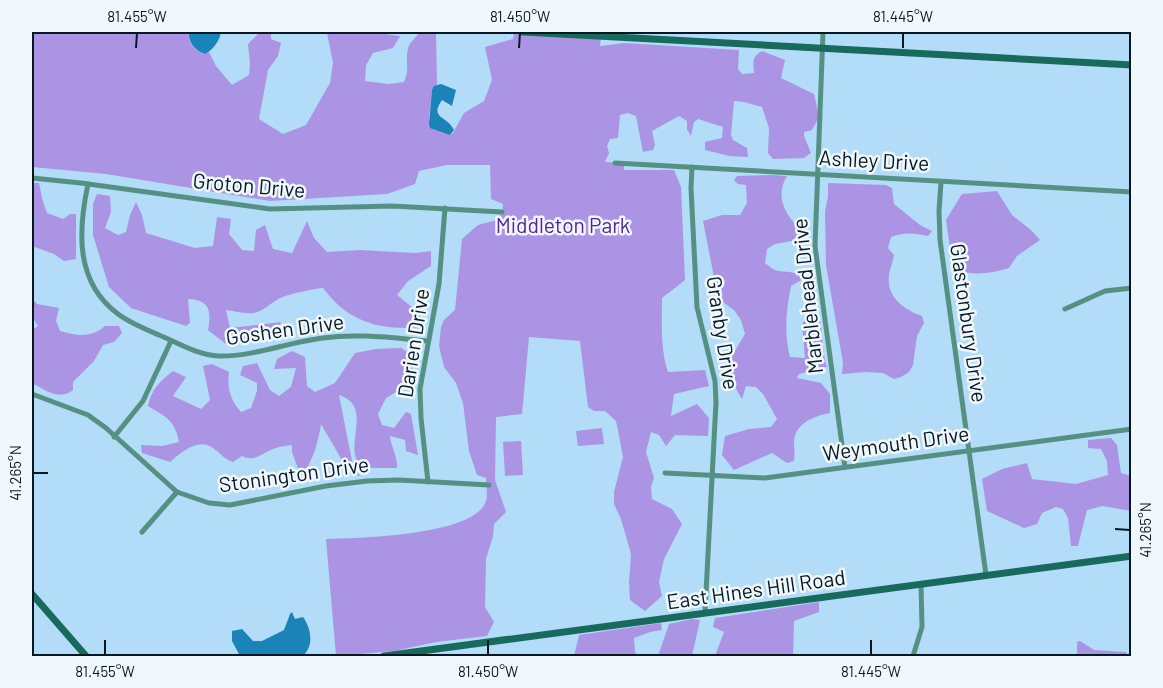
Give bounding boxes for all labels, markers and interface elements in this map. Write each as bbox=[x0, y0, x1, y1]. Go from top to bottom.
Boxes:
text: 81.455°W bbox=[107, 7, 167, 25]
text: 81.450°W bbox=[490, 7, 550, 25]
text: 81.445°W bbox=[873, 7, 933, 25]
street label: Ashley Drive bbox=[818, 144, 930, 175]
street label: Groton Drive bbox=[192, 167, 306, 202]
park label: Middleton Park bbox=[496, 212, 630, 237]
street label: Marblehead Drive bbox=[786, 217, 827, 375]
street label: Glastonbury Drive bbox=[946, 242, 993, 404]
street label: Granby Drive bbox=[702, 274, 745, 391]
street label: Darien Drive bbox=[392, 286, 433, 399]
street label: Goshen Drive bbox=[224, 308, 345, 349]
street label: Weymouth Drive bbox=[821, 420, 971, 465]
text: 41.265°N bbox=[6, 445, 24, 501]
street label: Stonington Drive bbox=[217, 451, 370, 496]
text: 41.265°N bbox=[1136, 502, 1154, 558]
street label: East Hines Hill Road bbox=[665, 564, 847, 613]
text: 81.455°W bbox=[75, 662, 135, 680]
text: 81.450°W bbox=[458, 662, 518, 680]
text: 81.445°W bbox=[841, 662, 901, 680]

